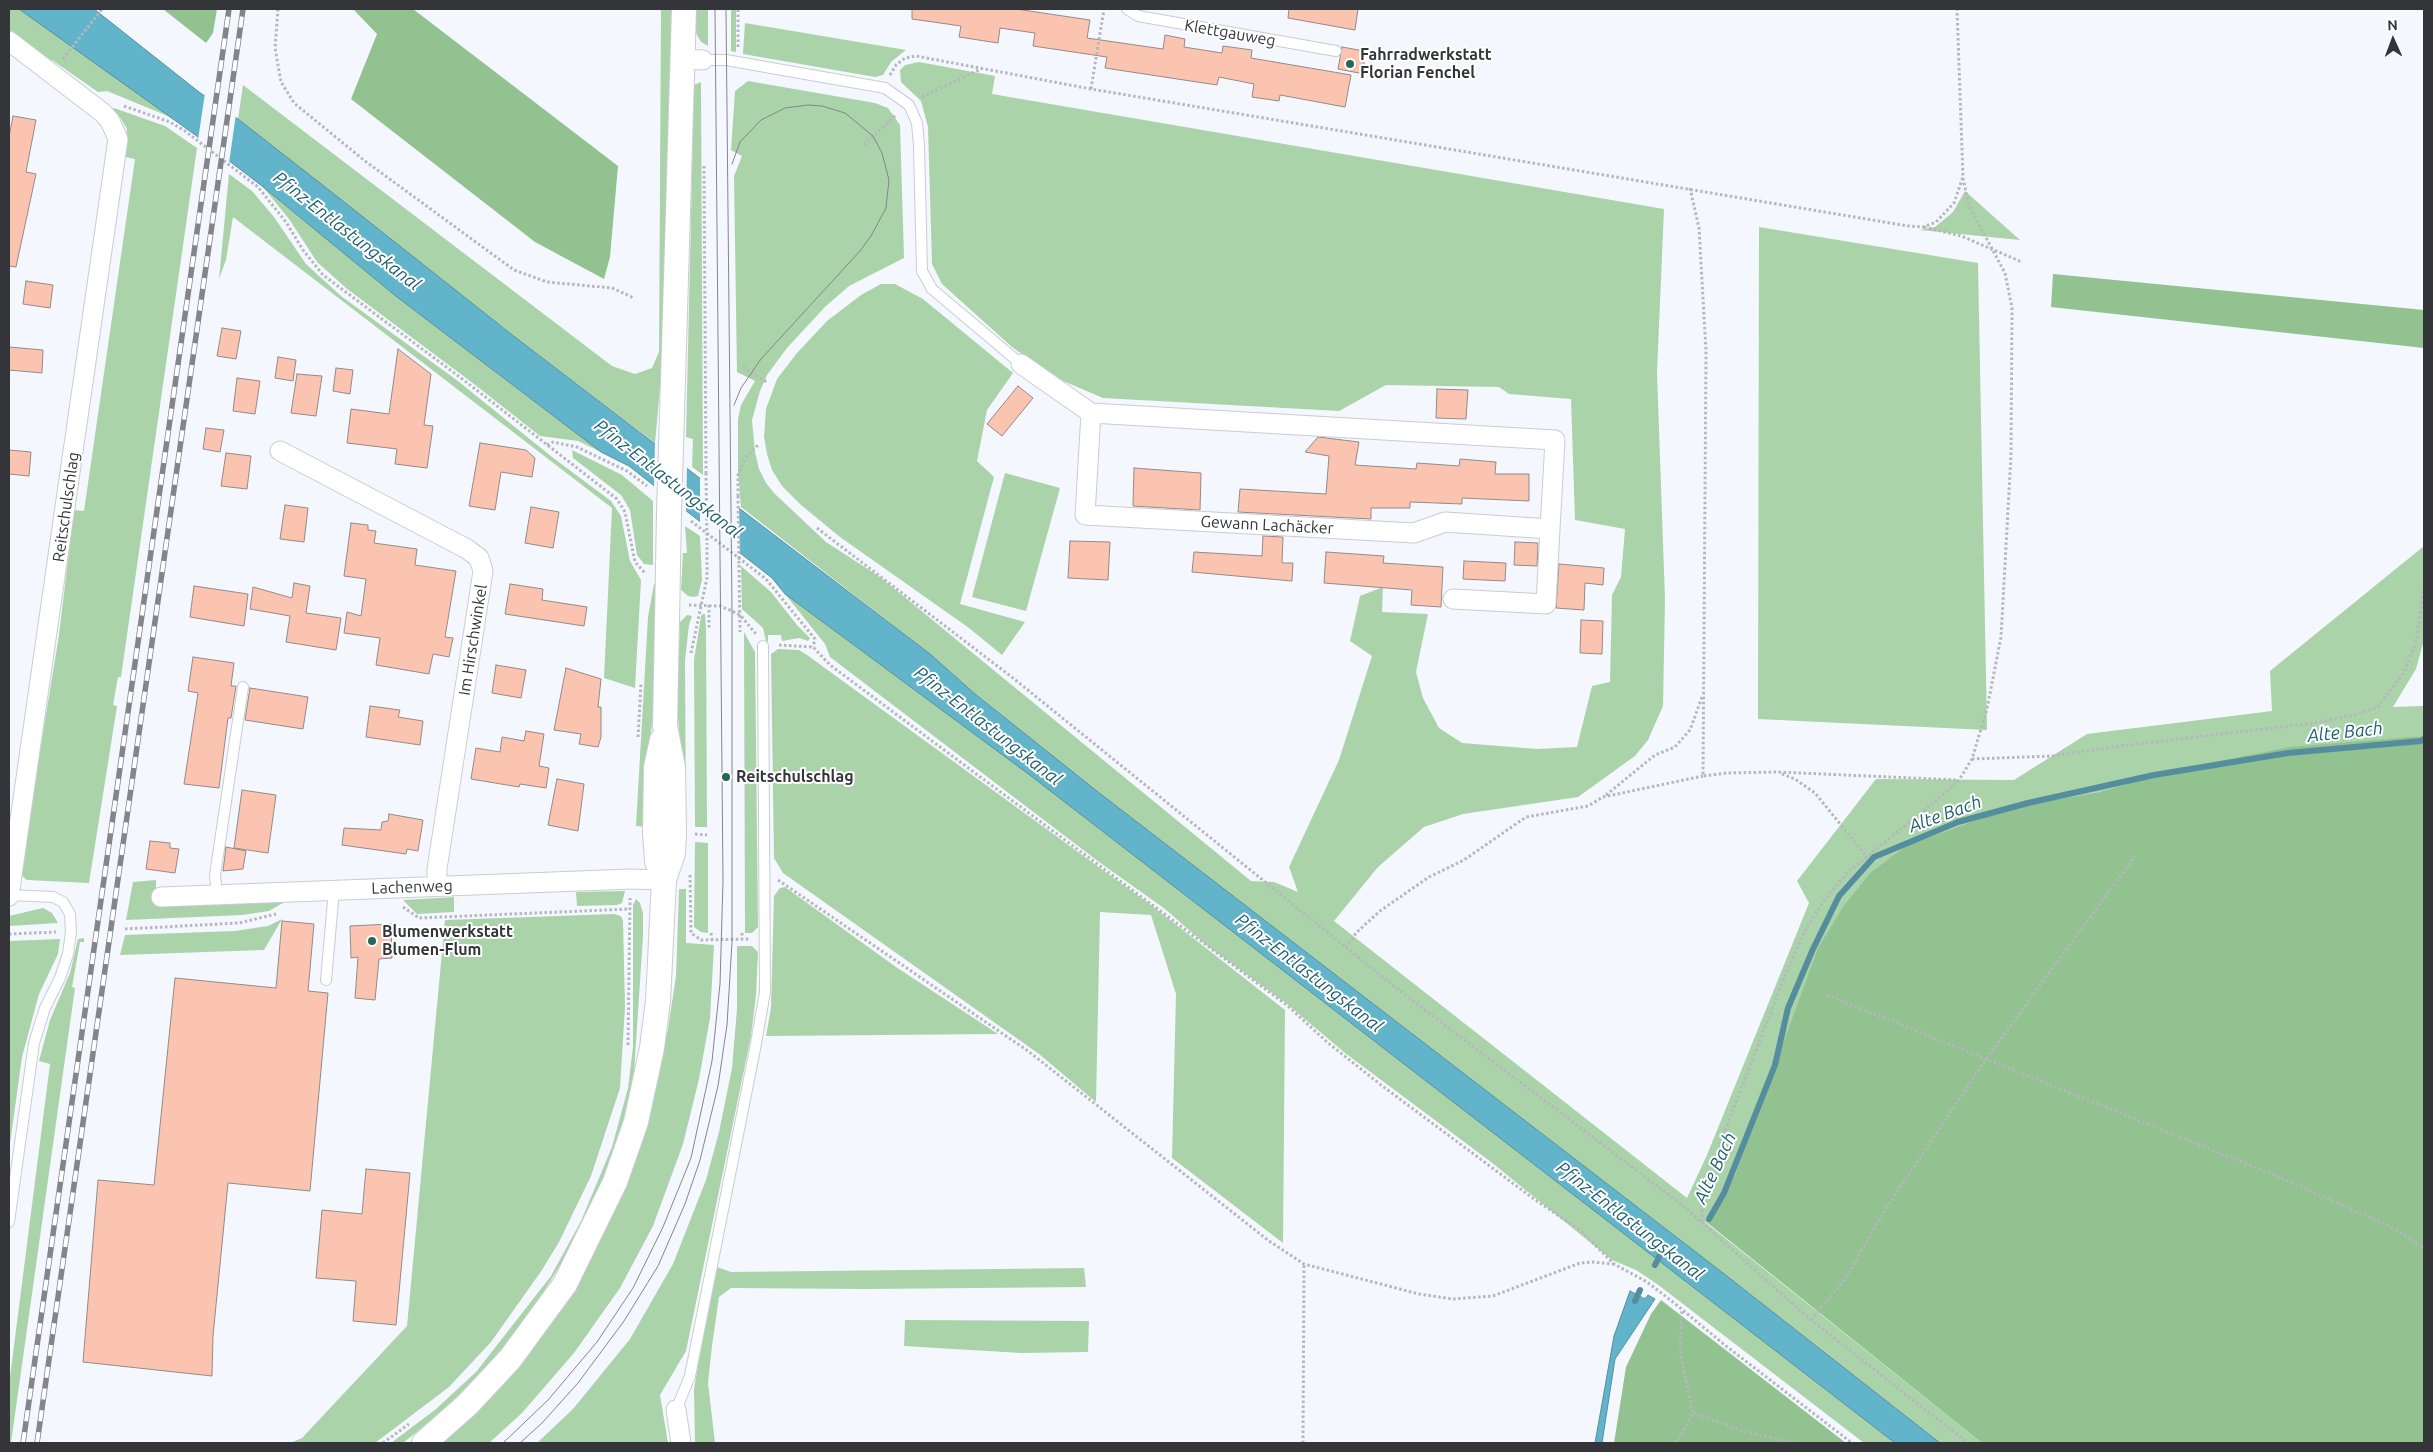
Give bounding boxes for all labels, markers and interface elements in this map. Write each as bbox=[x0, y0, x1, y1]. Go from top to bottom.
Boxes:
north arrow bbox=[2368, 15, 2418, 65]
street label: Klettgauweg bbox=[1183, 16, 1277, 50]
text: N bbox=[2387, 17, 2398, 33]
place label: Fahrradwerkstatt Florian Fenchel bbox=[1360, 45, 1492, 83]
marker: Fahrradwerkstatt Florian Fenchel bbox=[1344, 58, 1356, 70]
water label: Pfinz-Entlastungskanal bbox=[269, 167, 425, 295]
water label: Pfinz-Entlastungskanal bbox=[590, 415, 746, 543]
street label: Reitschulschlag bbox=[49, 451, 83, 563]
street label: Gewann Lachäcker bbox=[1200, 512, 1334, 538]
street label: Im Hirschwinkel bbox=[455, 583, 491, 697]
water label: Pfinz-Entlastungskanal bbox=[910, 662, 1066, 790]
water label: Alte Bach bbox=[2306, 717, 2384, 747]
place label: Reitschulschlag bbox=[736, 767, 854, 787]
marker: Reitschulschlag bbox=[720, 771, 732, 783]
water label: Alte Bach bbox=[1906, 791, 1984, 837]
street label: Lachenweg bbox=[371, 876, 453, 898]
water label: Pfinz-Entlastungskanal bbox=[1231, 909, 1387, 1037]
place label: Blumenwerkstatt Blumen-Flum bbox=[382, 922, 513, 960]
marker: Blumenwerkstatt Blumen-Flum bbox=[366, 935, 378, 947]
water label: Alte Bach bbox=[1689, 1129, 1741, 1207]
water label: Pfinz-Entlastungskanal bbox=[1552, 1157, 1708, 1285]

